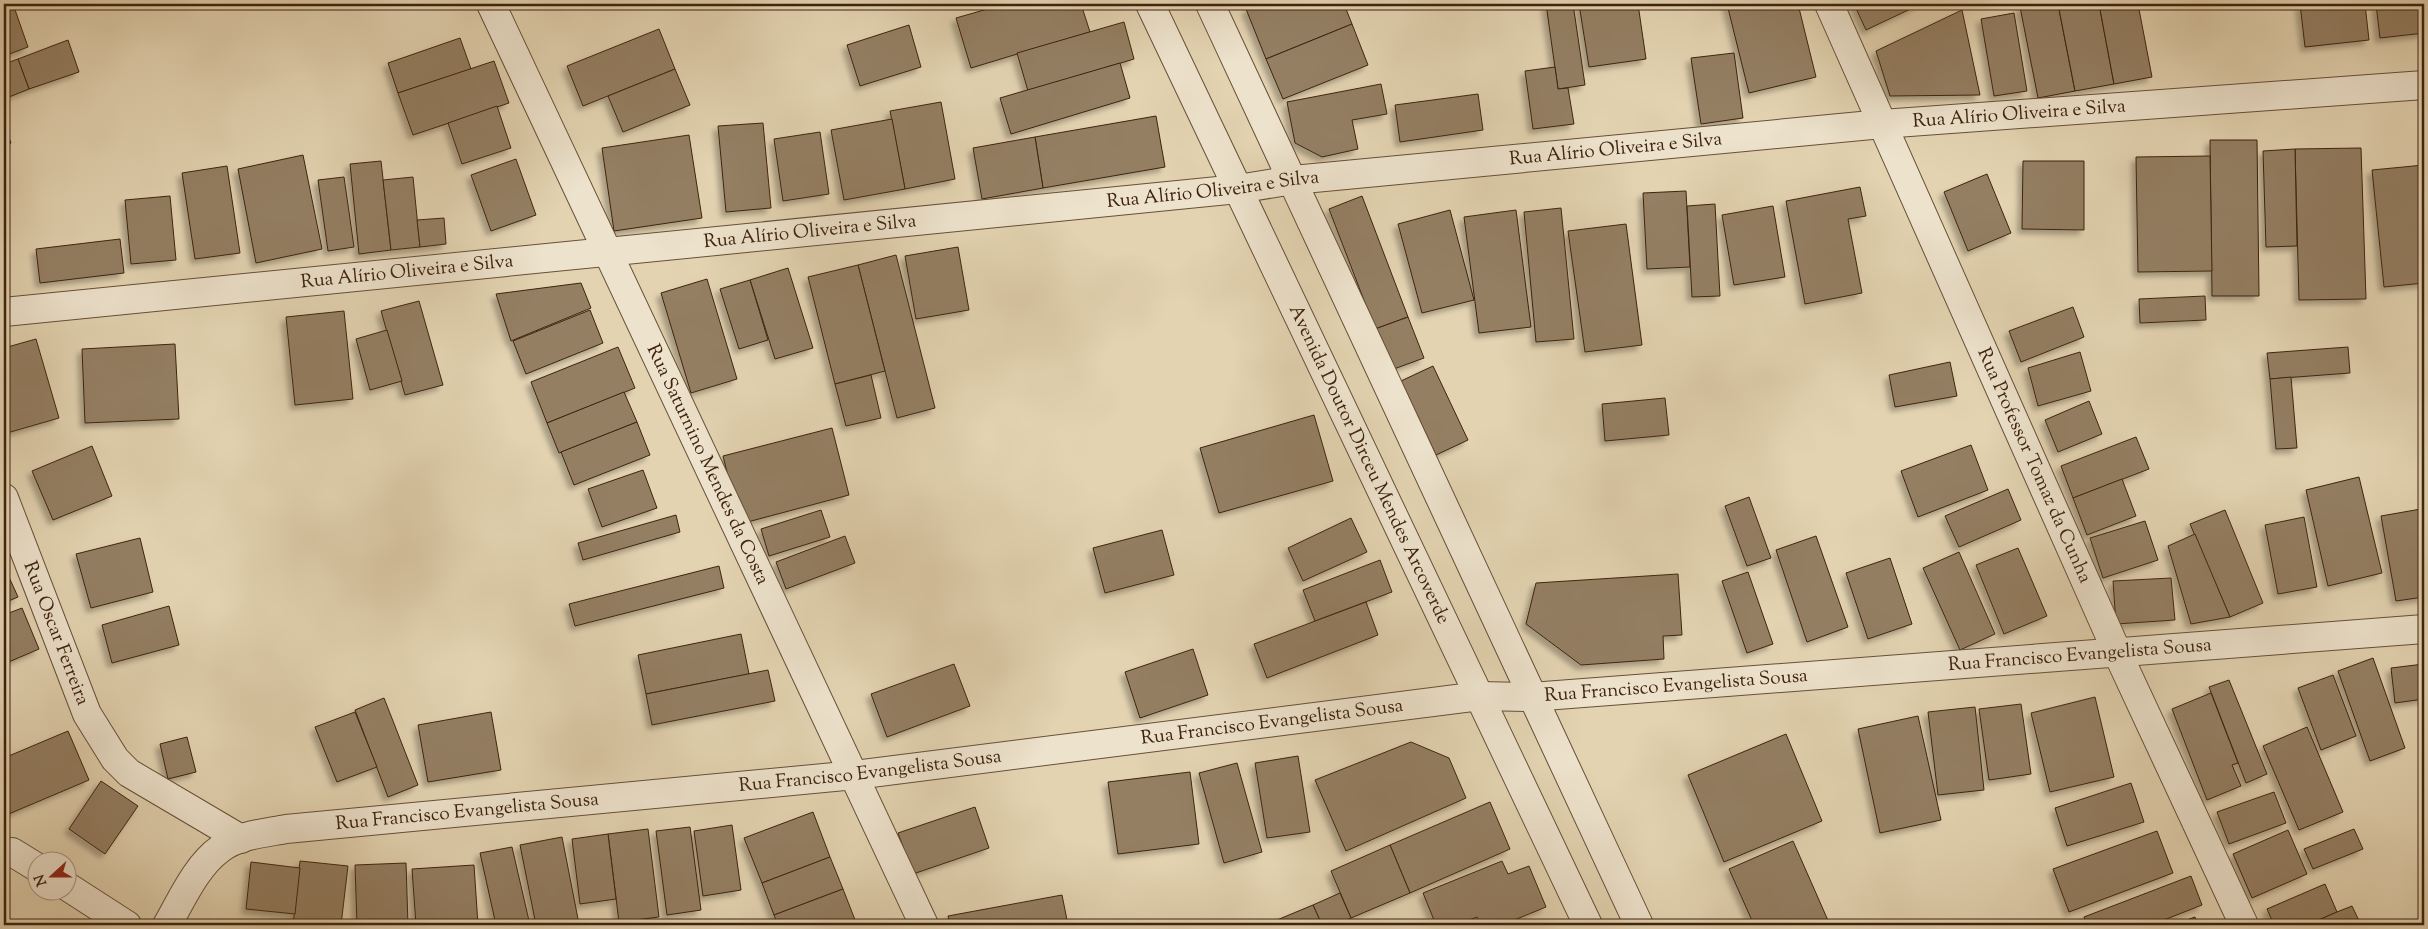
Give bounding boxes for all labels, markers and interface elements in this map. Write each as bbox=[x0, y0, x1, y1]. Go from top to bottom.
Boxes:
street label: Rua Alírio Oliveira e Silva bbox=[1912, 93, 2127, 135]
street label: Rua Alírio Oliveira e Silva bbox=[1508, 126, 1724, 173]
street label: Rua Alírio Oliveira e Silva bbox=[1105, 164, 1320, 216]
street label: Rua Alírio Oliveira e Silva bbox=[702, 208, 918, 256]
street label: Rua Alírio Oliveira e Silva bbox=[299, 248, 515, 296]
street label: Avenida Doutor Dirceu Mendes Arcoverde bbox=[1282, 300, 1457, 629]
street label: Rua Saturnino Mendes da Costa bbox=[639, 340, 776, 590]
street label: Rua Professor Tomaz da Cunha bbox=[1970, 343, 2098, 588]
street label: Rua Oscar Ferreira bbox=[16, 557, 96, 710]
street label: Rua Francisco Evangelista Sousa bbox=[1947, 632, 2213, 679]
street label: Rua Francisco Evangelista Sousa bbox=[1543, 662, 1809, 709]
street label: Rua Francisco Evangelista Sousa bbox=[1139, 692, 1405, 752]
street label: Rua Francisco Evangelista Sousa bbox=[738, 743, 1003, 799]
street label: Rua Francisco Evangelista Sousa bbox=[334, 786, 600, 838]
north arrow bbox=[28, 852, 78, 902]
text: N bbox=[30, 871, 53, 889]

